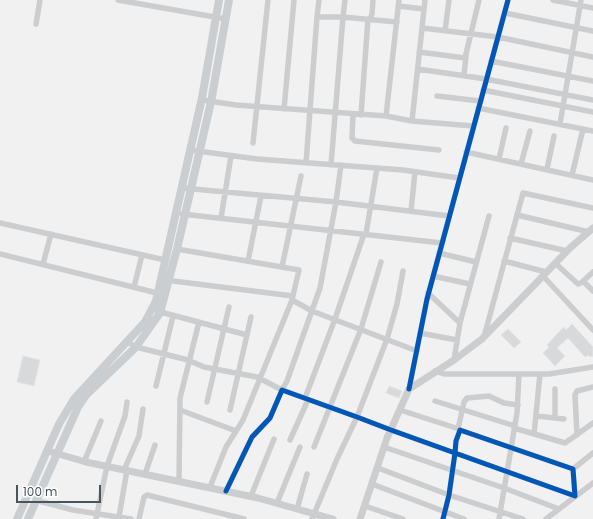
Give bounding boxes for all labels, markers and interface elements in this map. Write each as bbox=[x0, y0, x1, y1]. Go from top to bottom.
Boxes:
scale bar bbox=[18, 477, 103, 503]
text: 100 m bbox=[23, 483, 57, 500]

